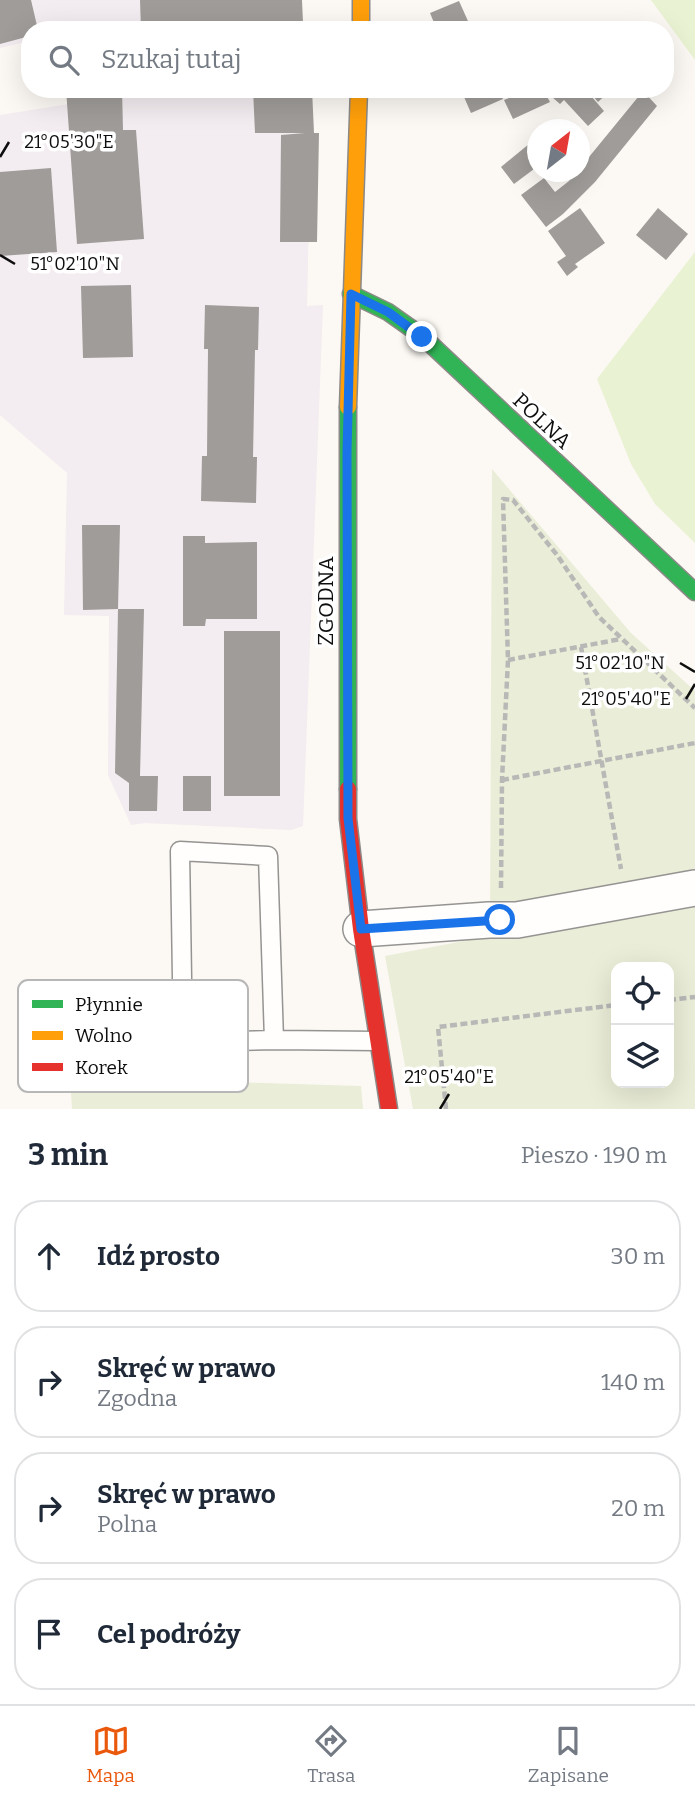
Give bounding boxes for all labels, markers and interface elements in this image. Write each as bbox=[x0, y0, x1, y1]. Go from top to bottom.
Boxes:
search box bbox=[21, 21, 674, 98]
icon: search bbox=[45, 41, 83, 79]
text: Szukaj tutaj bbox=[101, 44, 242, 75]
north arrow bbox=[527, 119, 590, 182]
text: 21°05'30"E bbox=[24, 131, 114, 153]
text: 51°02'10"N bbox=[30, 253, 120, 275]
route end bbox=[406, 321, 437, 352]
street label: POLNA bbox=[507, 387, 577, 455]
street label: ZGODNA bbox=[313, 556, 339, 646]
text: 51°02'10"N bbox=[575, 652, 665, 674]
text: 21°05'40"E bbox=[581, 688, 671, 710]
route start bbox=[484, 904, 515, 935]
map controls bbox=[611, 962, 674, 1088]
button: locate bbox=[611, 962, 674, 1025]
legend bbox=[18, 980, 248, 1092]
text: Płynnie bbox=[75, 993, 143, 1016]
text: Wolno bbox=[75, 1024, 132, 1047]
button: layers bbox=[611, 1025, 674, 1088]
text: Korek bbox=[75, 1056, 128, 1079]
text: 21°05'40"E bbox=[404, 1066, 494, 1088]
text: 3 min bbox=[28, 1137, 108, 1173]
text: Pieszo · 190 m bbox=[521, 1141, 667, 1169]
icon: ahead bbox=[30, 1237, 68, 1275]
text: Idź prosto bbox=[97, 1241, 220, 1272]
text: 30 m bbox=[611, 1242, 665, 1270]
text: Skręć w prawo bbox=[97, 1353, 276, 1384]
icon: right bbox=[30, 1363, 68, 1401]
text: 140 m bbox=[601, 1368, 665, 1396]
text: Zgodna bbox=[97, 1384, 177, 1412]
text: Skręć w prawo bbox=[97, 1479, 276, 1510]
icon: right bbox=[30, 1489, 68, 1527]
text: 20 m bbox=[611, 1494, 665, 1522]
text: Polna bbox=[97, 1510, 157, 1538]
icon: arrive bbox=[30, 1615, 68, 1653]
text: Cel podróży bbox=[97, 1619, 240, 1650]
tab: Mapa bbox=[86, 1722, 135, 1787]
tab: Trasa bbox=[307, 1722, 356, 1787]
tab: Zapisane bbox=[528, 1722, 609, 1787]

